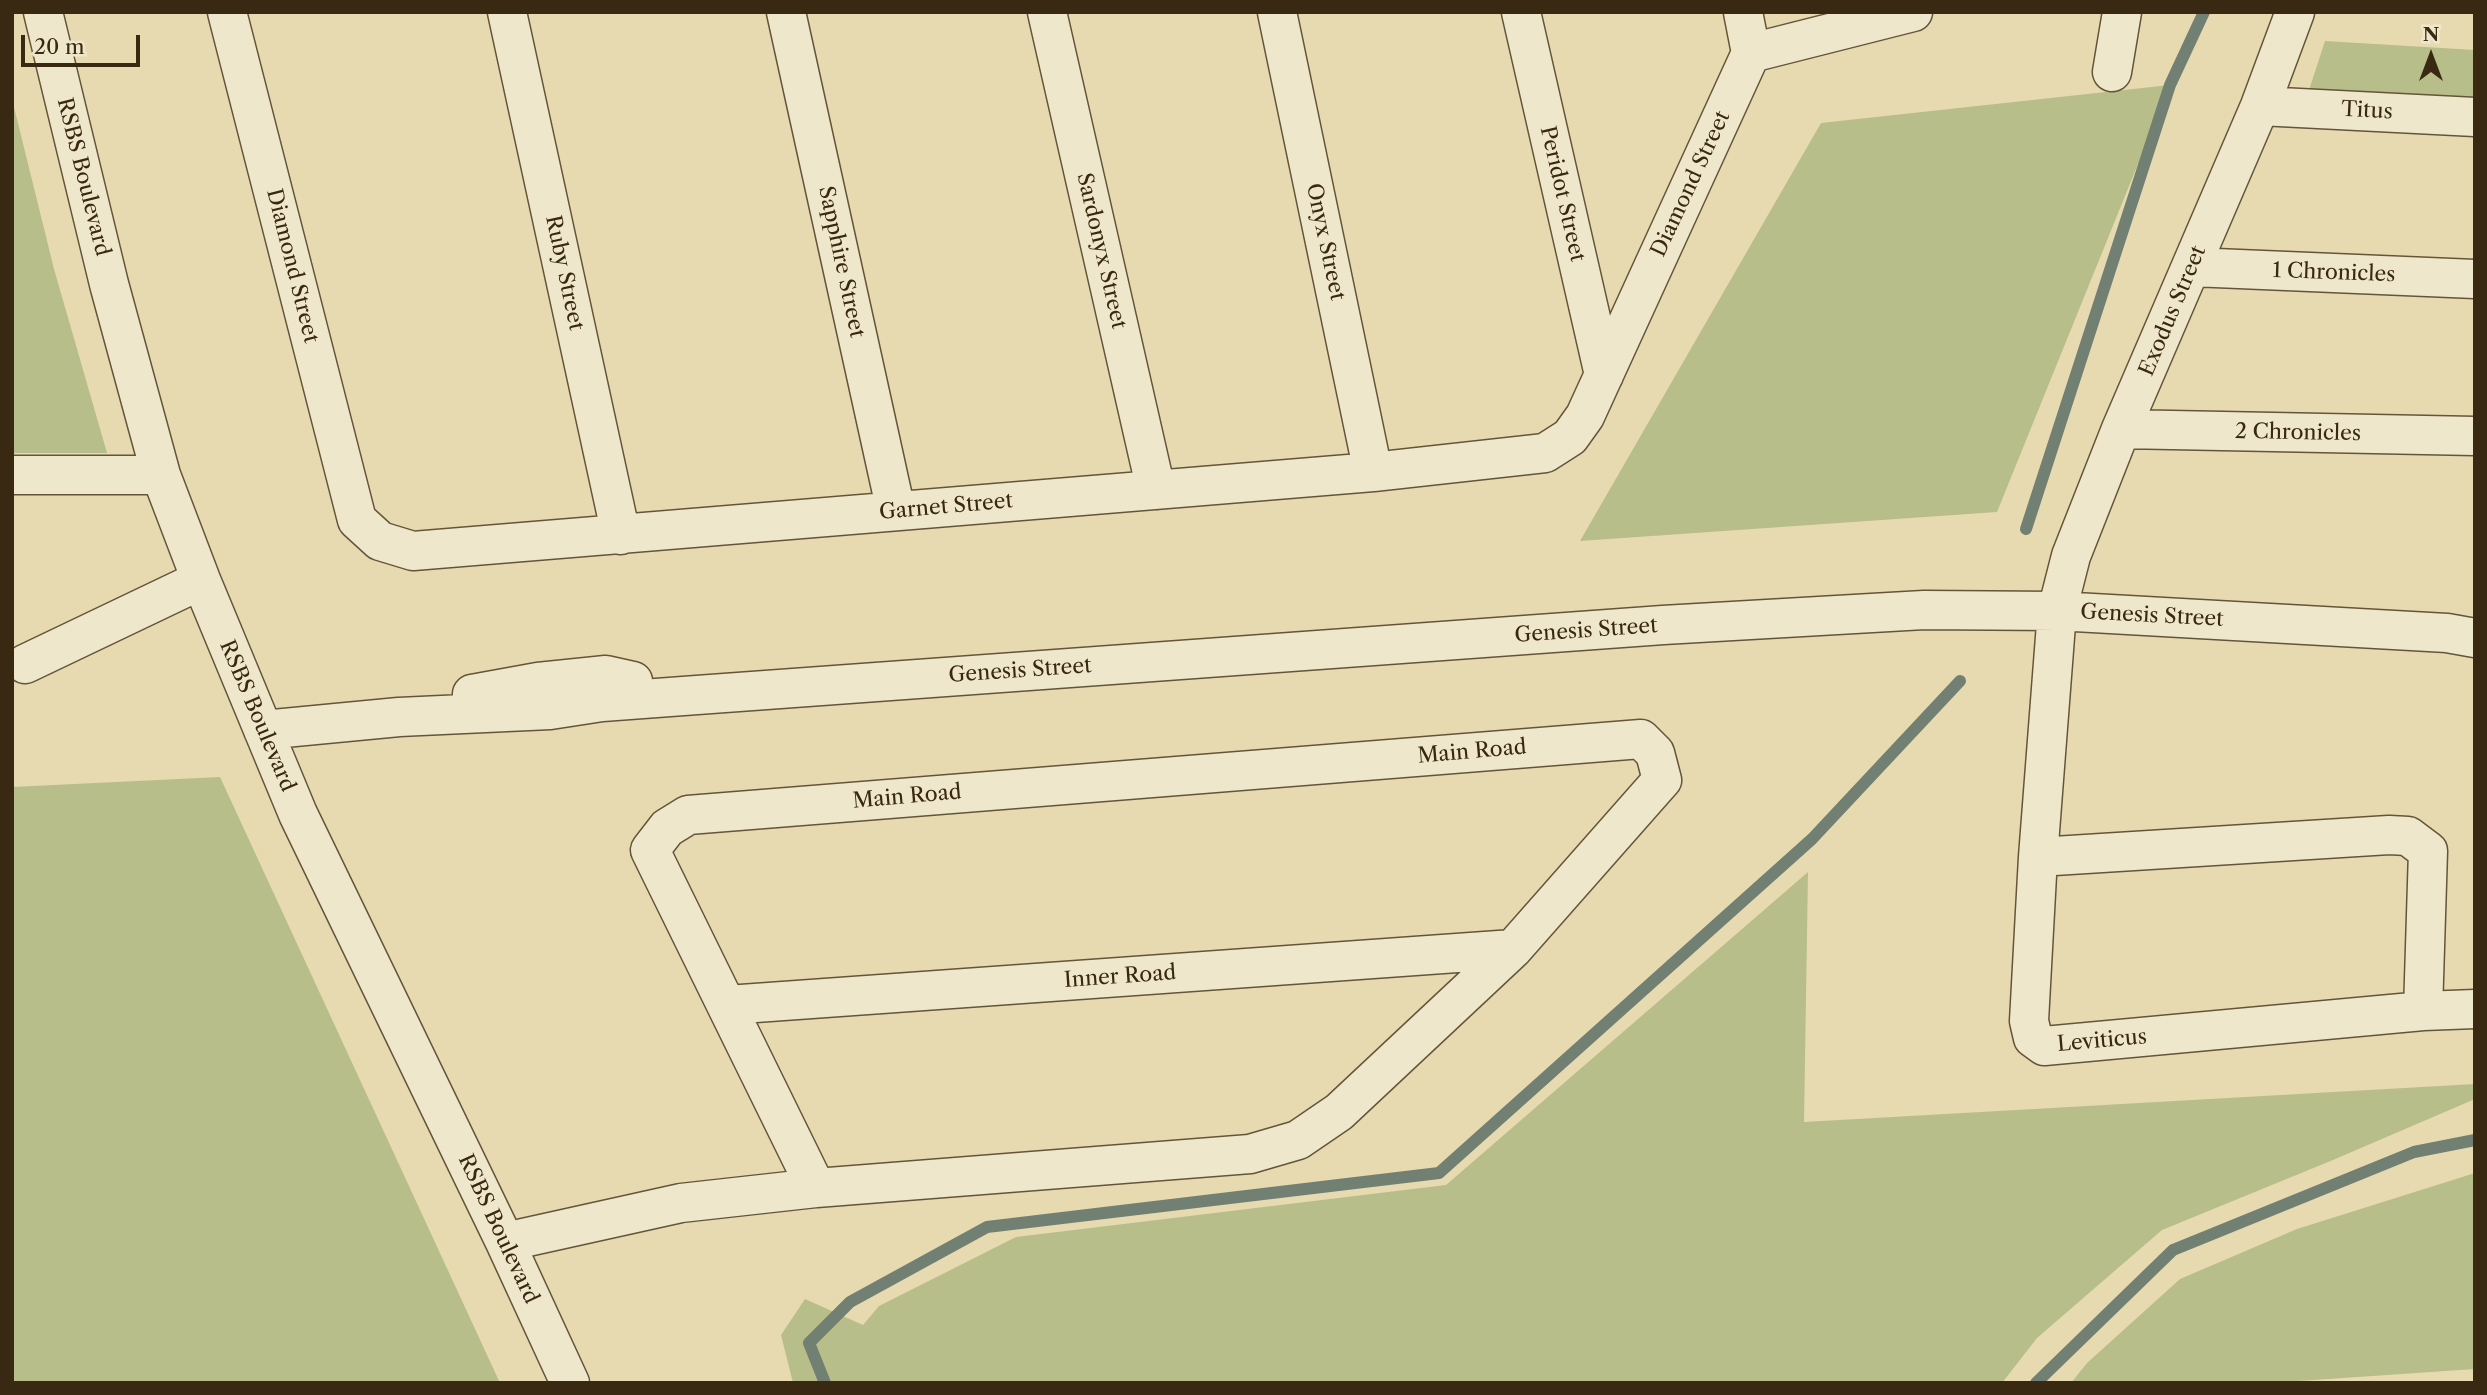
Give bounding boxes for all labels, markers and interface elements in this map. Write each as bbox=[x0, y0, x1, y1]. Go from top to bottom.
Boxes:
scale bar bbox=[24, 21, 144, 65]
north arrow bbox=[2396, 21, 2466, 91]
text: N bbox=[2423, 23, 2439, 46]
text: 20 m bbox=[34, 34, 85, 59]
street label: RSBS Boulevard bbox=[51, 95, 115, 259]
street label: Titus bbox=[2341, 97, 2393, 125]
street label: Diamond Street bbox=[1646, 107, 1736, 261]
street label: Peridot Street bbox=[1534, 124, 1590, 264]
street label: Sardonyx Street bbox=[1071, 170, 1131, 332]
street label: Onyx Street bbox=[1300, 181, 1350, 303]
street label: Sapphire Street bbox=[813, 184, 869, 340]
street label: Diamond Street bbox=[261, 186, 323, 346]
street label: Ruby Street bbox=[539, 213, 589, 333]
street label: Exodus Street bbox=[2134, 242, 2212, 380]
street label: 1 Chronicles bbox=[2272, 258, 2396, 288]
street label: 2 Chronicles bbox=[2235, 419, 2361, 447]
street label: Garnet Street bbox=[878, 489, 1014, 525]
street label: Genesis Street bbox=[2080, 600, 2224, 632]
street label: Genesis Street bbox=[1514, 613, 1658, 649]
street label: RSBS Boulevard bbox=[214, 636, 300, 796]
street label: Genesis Street bbox=[948, 653, 1092, 689]
street label: Main Road bbox=[1417, 735, 1527, 769]
street label: Main Road bbox=[852, 780, 962, 814]
street label: Inner Road bbox=[1063, 961, 1177, 993]
street label: Leviticus bbox=[2056, 1025, 2148, 1057]
street label: RSBS Boulevard bbox=[452, 1150, 544, 1308]

